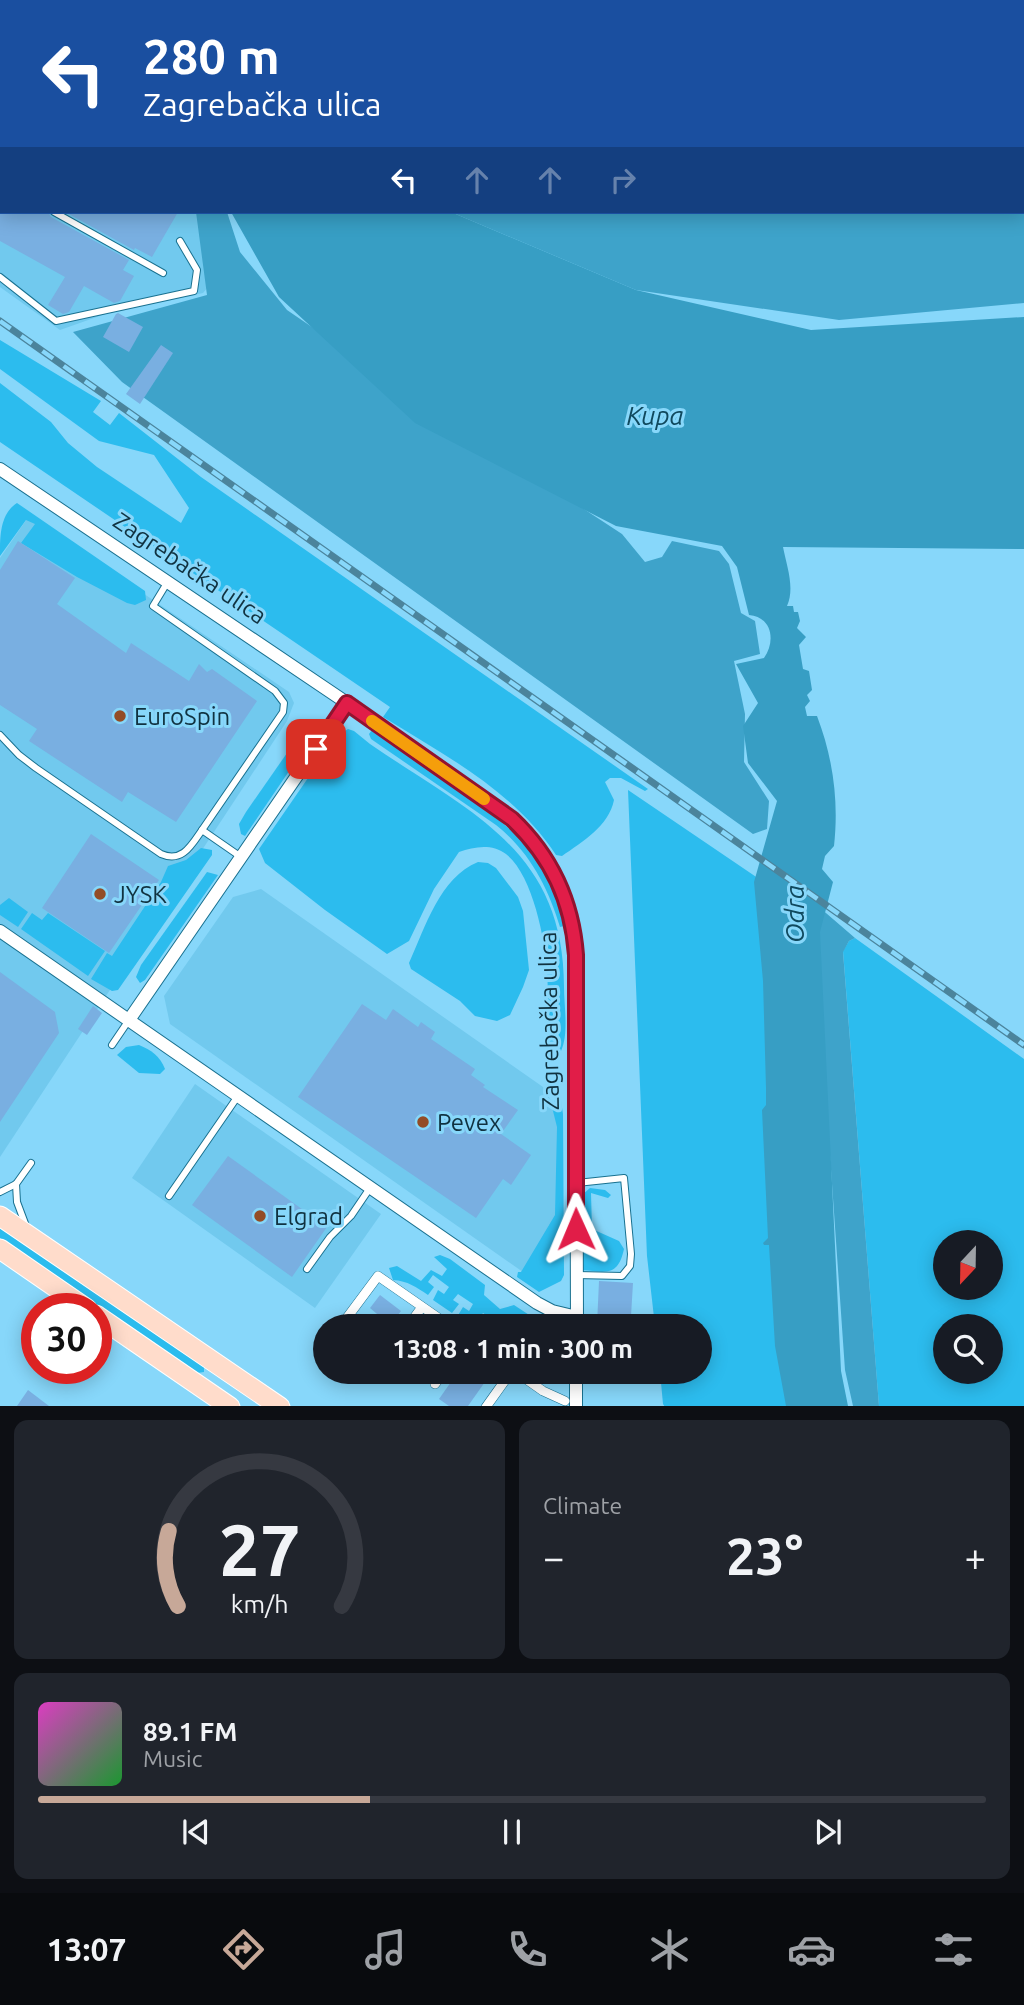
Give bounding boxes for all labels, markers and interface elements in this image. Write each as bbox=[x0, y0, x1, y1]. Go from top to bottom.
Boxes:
icon: left bbox=[28, 28, 119, 119]
text: 280 m bbox=[143, 28, 280, 83]
text: Zagrebačka ulica bbox=[143, 86, 381, 122]
icon: left bbox=[385, 161, 423, 199]
icon: ahead bbox=[458, 161, 496, 199]
icon: ahead bbox=[531, 161, 569, 199]
icon: right bbox=[604, 161, 642, 199]
water label: Kupa bbox=[626, 401, 684, 430]
street label: Zagrebačka ulica bbox=[108, 507, 272, 629]
place label: EuroSpin bbox=[134, 703, 230, 730]
marker: EuroSpin bbox=[112, 708, 128, 724]
pin bbox=[286, 719, 346, 779]
icon: arrive bbox=[297, 730, 335, 768]
place label: JYSK bbox=[114, 881, 167, 908]
water label: Odra bbox=[780, 885, 809, 943]
marker: JYSK bbox=[92, 886, 108, 902]
street label: Zagrebačka ulica bbox=[534, 931, 564, 1111]
place label: Pevex bbox=[437, 1109, 501, 1136]
marker: Pevex bbox=[415, 1114, 431, 1130]
position arrow bbox=[539, 1192, 613, 1266]
place label: Elgrad bbox=[274, 1203, 343, 1230]
marker: Elgrad bbox=[252, 1208, 268, 1224]
north arrow bbox=[933, 1230, 1003, 1300]
map controls bbox=[933, 1230, 1003, 1384]
speed limit sign: 30 bbox=[21, 1293, 112, 1384]
button: search bbox=[933, 1314, 1003, 1384]
text: 13:08 · 1 min · 300 m bbox=[392, 1334, 633, 1363]
text: Climate bbox=[543, 1493, 622, 1518]
text: 27 bbox=[218, 1508, 301, 1590]
text: 23° bbox=[726, 1527, 803, 1585]
text: − bbox=[543, 1536, 564, 1578]
text: + bbox=[965, 1536, 986, 1578]
text: km/h bbox=[231, 1589, 288, 1617]
text: 89.1 FM bbox=[143, 1717, 237, 1746]
text: Music bbox=[143, 1746, 202, 1771]
icon: previous bbox=[177, 1813, 215, 1851]
icon: pause bbox=[493, 1813, 531, 1851]
icon: next bbox=[809, 1813, 847, 1851]
icon: directions bbox=[219, 1925, 268, 1974]
icon: music bbox=[361, 1925, 410, 1974]
icon: phone bbox=[503, 1925, 552, 1974]
icon: climate bbox=[645, 1925, 694, 1974]
icon: car bbox=[787, 1925, 836, 1974]
icon: filters bbox=[929, 1925, 978, 1974]
text: 13:07 bbox=[46, 1931, 127, 1967]

